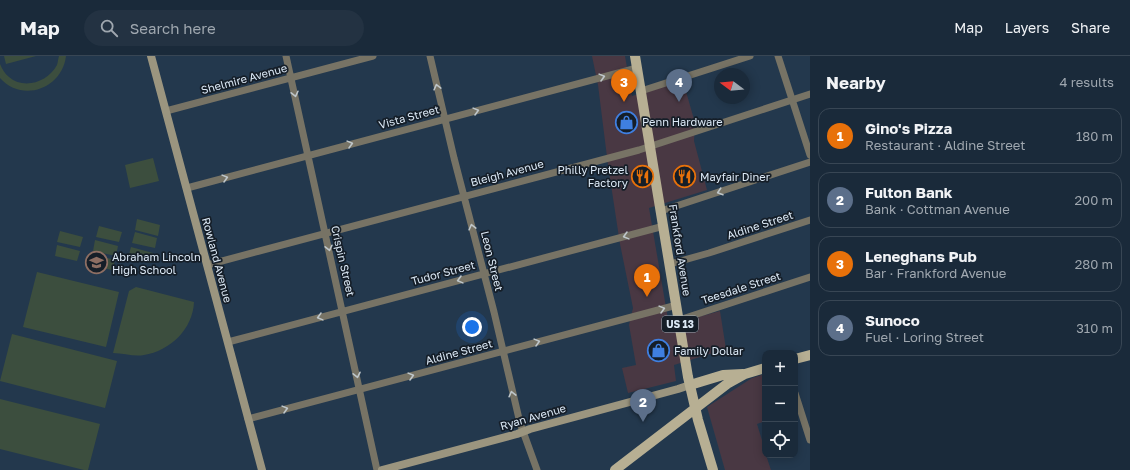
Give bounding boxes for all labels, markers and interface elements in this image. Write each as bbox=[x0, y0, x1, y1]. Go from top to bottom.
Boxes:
search box bbox=[84, 10, 364, 46]
text: Map bbox=[20, 16, 60, 39]
icon: search bbox=[98, 17, 120, 39]
text: Search here bbox=[130, 19, 216, 37]
text: Map bbox=[954, 19, 983, 36]
text: Layers bbox=[1005, 19, 1049, 36]
text: Share bbox=[1071, 19, 1110, 36]
street label: Shelmire Avenue bbox=[199, 61, 288, 96]
north arrow bbox=[714, 68, 750, 104]
pin: 3 bbox=[611, 69, 637, 102]
pin: 4 bbox=[666, 69, 692, 102]
text: Nearby bbox=[826, 72, 886, 93]
one-way arrow bbox=[598, 74, 605, 82]
text: 4 results bbox=[1060, 74, 1114, 90]
one-way arrow bbox=[434, 84, 442, 90]
one-way arrow bbox=[290, 91, 298, 97]
street label: Vista Street bbox=[377, 102, 441, 131]
one-way arrow bbox=[472, 107, 479, 116]
shop icon: Penn Hardware bbox=[614, 109, 640, 135]
place label: Penn Hardware bbox=[642, 115, 723, 128]
text: Gino's Pizza bbox=[865, 119, 952, 137]
text: 1 bbox=[837, 128, 843, 144]
text: 180 m bbox=[1076, 128, 1113, 144]
text: Restaurant · Aldine Street bbox=[865, 137, 1026, 153]
one-way arrow bbox=[347, 141, 354, 149]
street label: Bleigh Avenue bbox=[469, 157, 545, 189]
place label: Philly Pretzel Factory bbox=[557, 163, 628, 189]
restaurant icon: Philly Pretzel Factory bbox=[630, 163, 656, 189]
restaurant icon: Mayfair Diner bbox=[672, 164, 698, 190]
place label: Mayfair Diner bbox=[700, 170, 771, 183]
one-way arrow bbox=[221, 174, 228, 183]
text: Fulton Bank bbox=[865, 183, 952, 201]
one-way arrow bbox=[716, 187, 723, 196]
text: 2 bbox=[836, 192, 844, 208]
text: 200 m bbox=[1075, 192, 1113, 208]
text: Bank · Cottman Avenue bbox=[865, 201, 1010, 217]
street label: Frankford Avenue bbox=[667, 203, 694, 297]
street label: Aldine Street bbox=[725, 208, 795, 241]
street label: Rowland Avenue bbox=[200, 216, 235, 304]
one-way arrow bbox=[468, 223, 477, 230]
street label: Crispin Street bbox=[329, 224, 358, 298]
street label: Leon Street bbox=[479, 230, 506, 292]
one-way arrow bbox=[623, 231, 630, 240]
one-way arrow bbox=[324, 245, 332, 252]
text: Leneghans Pub bbox=[865, 247, 977, 265]
school or university icon: Abraham Lincoln High School bbox=[83, 250, 109, 276]
place label: Abraham Lincoln High School bbox=[112, 250, 201, 276]
text: 3 bbox=[836, 256, 844, 272]
text: 280 m bbox=[1075, 256, 1113, 272]
street label: Tudor Street bbox=[410, 258, 476, 287]
pin: 1 bbox=[634, 264, 660, 297]
text: Bar · Frankford Avenue bbox=[865, 265, 1006, 281]
street label: Teesdale Street bbox=[700, 269, 782, 306]
one-way arrow bbox=[456, 275, 463, 284]
one-way arrow bbox=[658, 305, 665, 314]
text: Sunoco bbox=[865, 311, 920, 329]
one-way arrow bbox=[317, 312, 324, 321]
road number: US 13 bbox=[662, 316, 698, 332]
your location bbox=[462, 317, 482, 337]
text: 4 bbox=[836, 320, 844, 336]
text: 310 m bbox=[1076, 320, 1113, 336]
text: Fuel · Loring Street bbox=[865, 329, 984, 345]
street label: Aldine Street bbox=[424, 336, 494, 367]
shop icon: Family Dollar bbox=[645, 338, 671, 364]
one-way arrow bbox=[533, 339, 540, 347]
place label: Family Dollar bbox=[674, 344, 744, 357]
map controls bbox=[762, 350, 798, 458]
button: + bbox=[762, 350, 798, 386]
one-way arrow bbox=[353, 372, 361, 378]
one-way arrow bbox=[407, 372, 414, 381]
button: − bbox=[762, 386, 798, 422]
pin: 2 bbox=[630, 389, 656, 422]
one-way arrow bbox=[509, 391, 517, 397]
street label: Ryan Avenue bbox=[498, 401, 567, 432]
one-way arrow bbox=[282, 405, 289, 414]
button: locate bbox=[762, 422, 798, 458]

